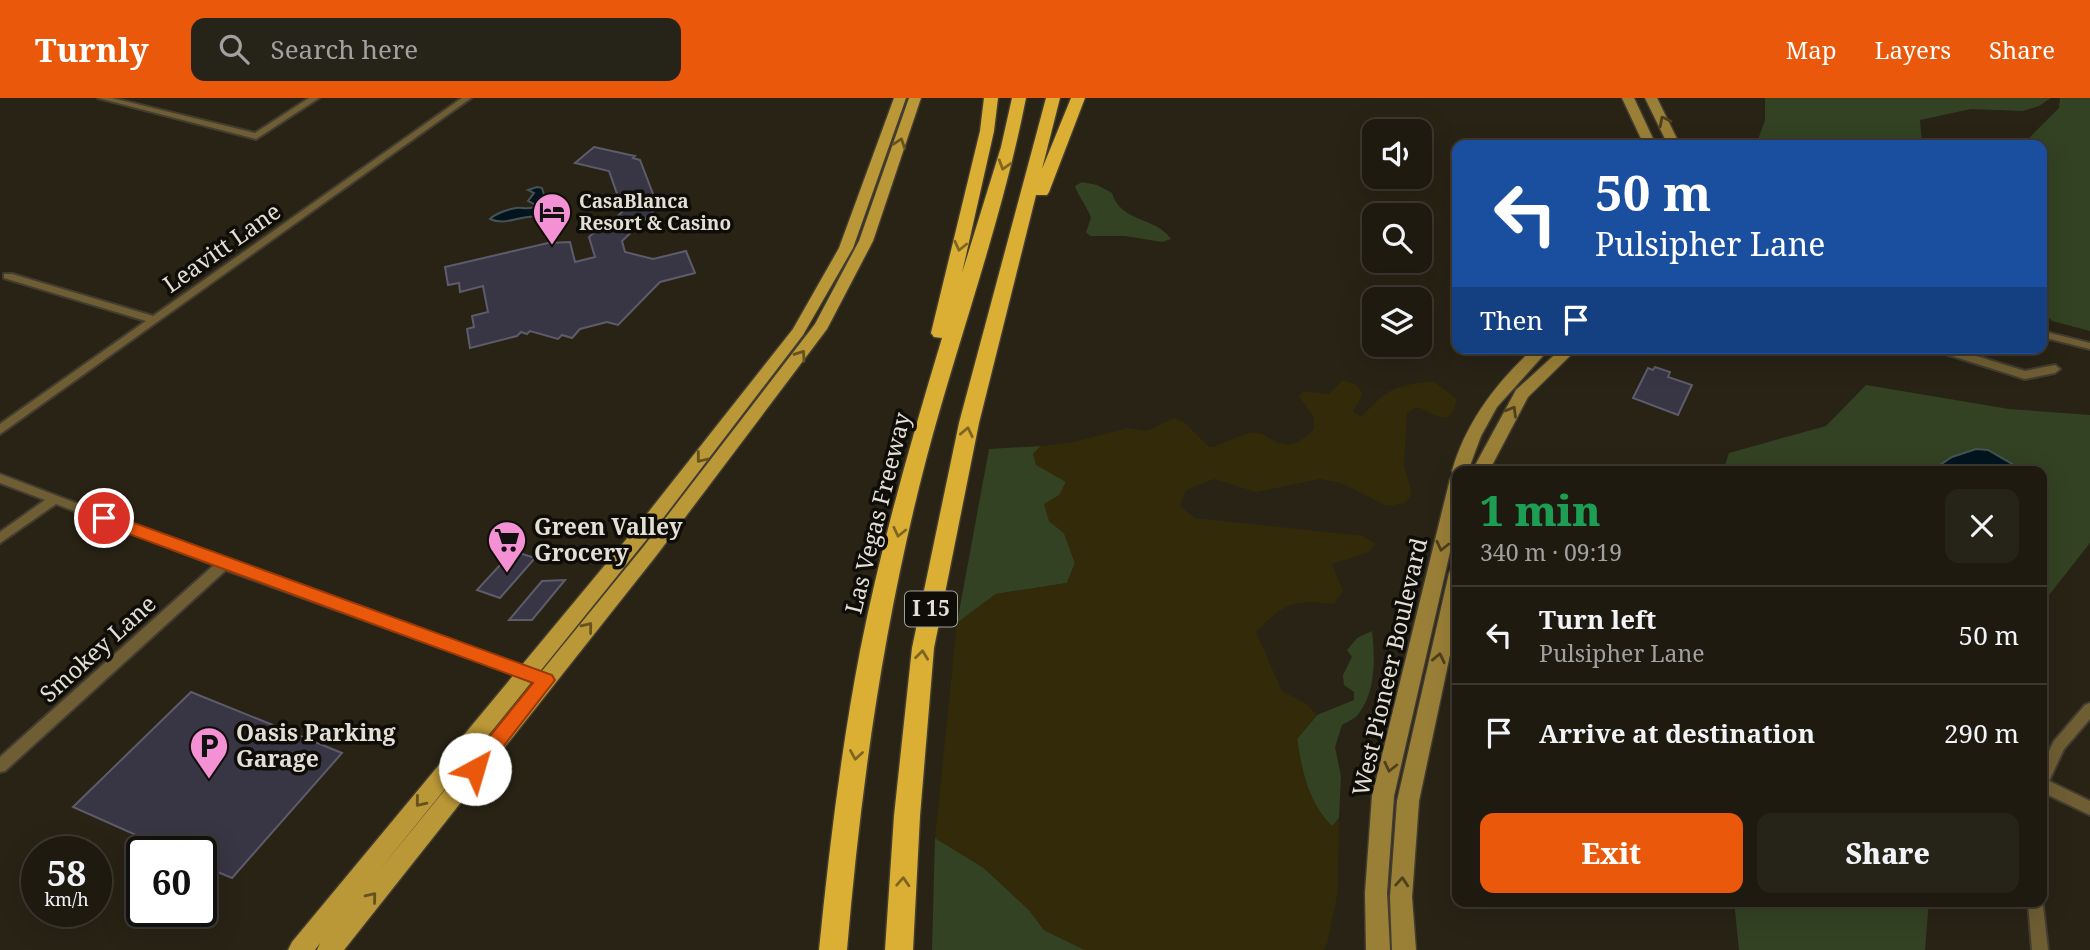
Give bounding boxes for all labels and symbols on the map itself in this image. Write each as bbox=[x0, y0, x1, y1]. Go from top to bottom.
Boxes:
one-way arrow bbox=[1658, 116, 1672, 128]
one-way arrow bbox=[892, 137, 906, 150]
one-way arrow bbox=[998, 158, 1013, 170]
place label: CasaBlanca Resort & Casino bbox=[579, 188, 731, 236]
hotel icon: CasaBlanca Resort & Casino bbox=[531, 191, 573, 246]
street label: Leavitt Lane bbox=[156, 195, 287, 300]
one-way arrow bbox=[954, 240, 969, 252]
one-way arrow bbox=[793, 350, 805, 363]
one-way arrow bbox=[1504, 405, 1517, 418]
street label: Las Vegas Freeway bbox=[837, 409, 917, 617]
one-way arrow bbox=[959, 426, 974, 438]
one-way arrow bbox=[696, 450, 709, 463]
pin bbox=[74, 488, 134, 548]
place label: Green Valley Grocery bbox=[534, 510, 683, 568]
supermarket icon: Green Valley Grocery bbox=[486, 519, 528, 574]
one-way arrow bbox=[893, 526, 907, 538]
street label: West Pioneer Boulevard bbox=[1344, 535, 1434, 799]
one-way arrow bbox=[1436, 540, 1450, 552]
street label: Smokey Lane bbox=[32, 587, 162, 709]
road number: I 15 bbox=[905, 592, 957, 626]
one-way arrow bbox=[580, 622, 593, 635]
one-way arrow bbox=[915, 649, 930, 661]
one-way arrow bbox=[1431, 652, 1446, 664]
place label: Oasis Parking Garage bbox=[236, 716, 396, 774]
parking icon: Oasis Parking Garage bbox=[188, 725, 230, 780]
position arrow bbox=[438, 732, 512, 806]
one-way arrow bbox=[848, 750, 863, 761]
one-way arrow bbox=[1384, 761, 1398, 773]
one-way arrow bbox=[416, 794, 428, 807]
speed limit sign: 60 bbox=[126, 836, 217, 927]
one-way arrow bbox=[896, 876, 911, 887]
one-way arrow bbox=[1394, 876, 1409, 887]
one-way arrow bbox=[364, 892, 376, 905]

